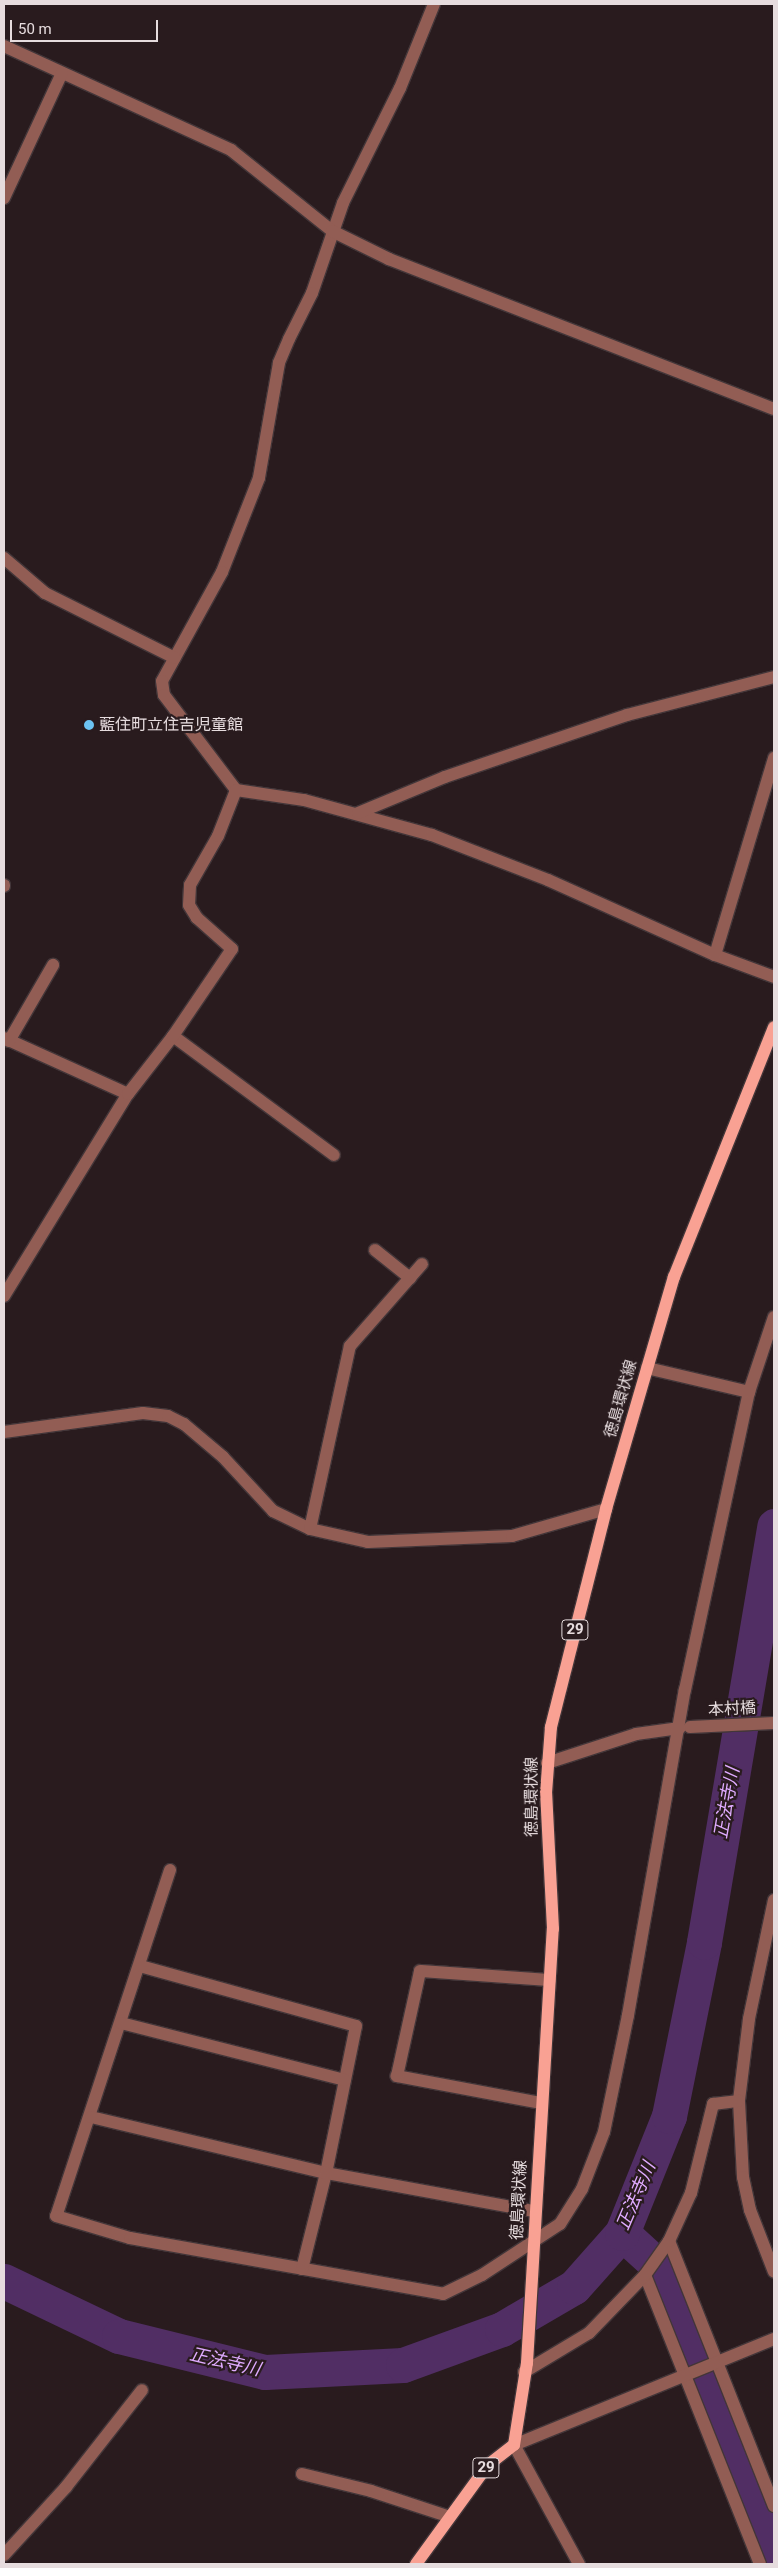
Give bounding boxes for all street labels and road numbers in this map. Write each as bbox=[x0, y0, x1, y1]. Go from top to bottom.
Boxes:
street label: 徳島環状線 bbox=[601, 1358, 641, 1440]
road number: 29 bbox=[561, 1618, 589, 1642]
street label: 本村橋 bbox=[708, 1698, 756, 1720]
street label: 徳島環状線 bbox=[522, 1757, 542, 1837]
street label: 徳島環状線 bbox=[507, 2160, 531, 2240]
road number: 29 bbox=[472, 2456, 500, 2480]

